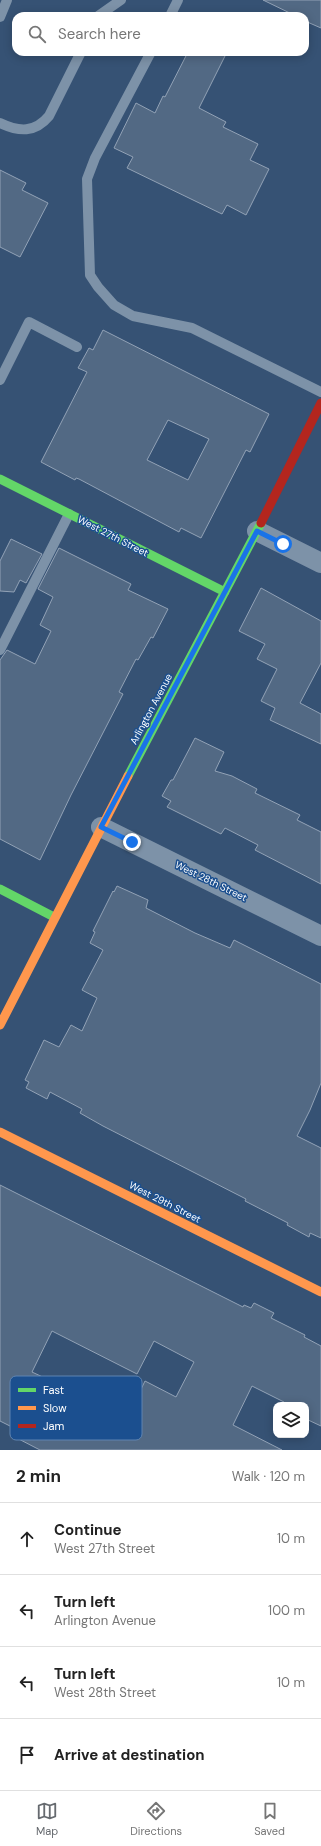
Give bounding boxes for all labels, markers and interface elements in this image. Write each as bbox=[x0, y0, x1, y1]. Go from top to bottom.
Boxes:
search box bbox=[12, 12, 309, 56]
icon: search bbox=[26, 23, 48, 45]
text: Search here bbox=[58, 24, 141, 44]
street label: West 27th Street bbox=[75, 513, 151, 559]
route start bbox=[274, 535, 292, 553]
street label: Arlington Avenue bbox=[127, 671, 175, 747]
route end bbox=[123, 833, 141, 851]
street label: West 28th Street bbox=[173, 858, 249, 904]
street label: West 29th Street bbox=[127, 1178, 203, 1226]
legend bbox=[10, 1376, 142, 1440]
text: Fast bbox=[43, 1383, 64, 1397]
text: Slow bbox=[43, 1401, 67, 1415]
map controls bbox=[273, 1402, 309, 1438]
button: layers bbox=[273, 1402, 309, 1438]
text: Jam bbox=[43, 1419, 64, 1433]
text: 2 min bbox=[16, 1465, 61, 1487]
text: Walk · 120 m bbox=[232, 1468, 305, 1485]
text: Continue bbox=[54, 1520, 122, 1540]
icon: ahead bbox=[16, 1528, 38, 1550]
text: 10 m bbox=[277, 1530, 305, 1547]
text: West 27th Street bbox=[54, 1540, 155, 1557]
text: Turn left bbox=[54, 1592, 115, 1612]
icon: left bbox=[16, 1600, 38, 1622]
text: 100 m bbox=[268, 1602, 305, 1619]
text: Arlington Avenue bbox=[54, 1612, 156, 1629]
text: Turn left bbox=[54, 1664, 115, 1684]
icon: left bbox=[16, 1672, 38, 1694]
text: 10 m bbox=[277, 1674, 305, 1691]
text: West 28th Street bbox=[54, 1684, 156, 1701]
icon: arrive bbox=[16, 1744, 38, 1766]
text: Arrive at destination bbox=[54, 1745, 205, 1765]
tab: Map bbox=[36, 1800, 58, 1838]
tab: Directions bbox=[130, 1800, 182, 1838]
tab: Saved bbox=[254, 1800, 285, 1838]

